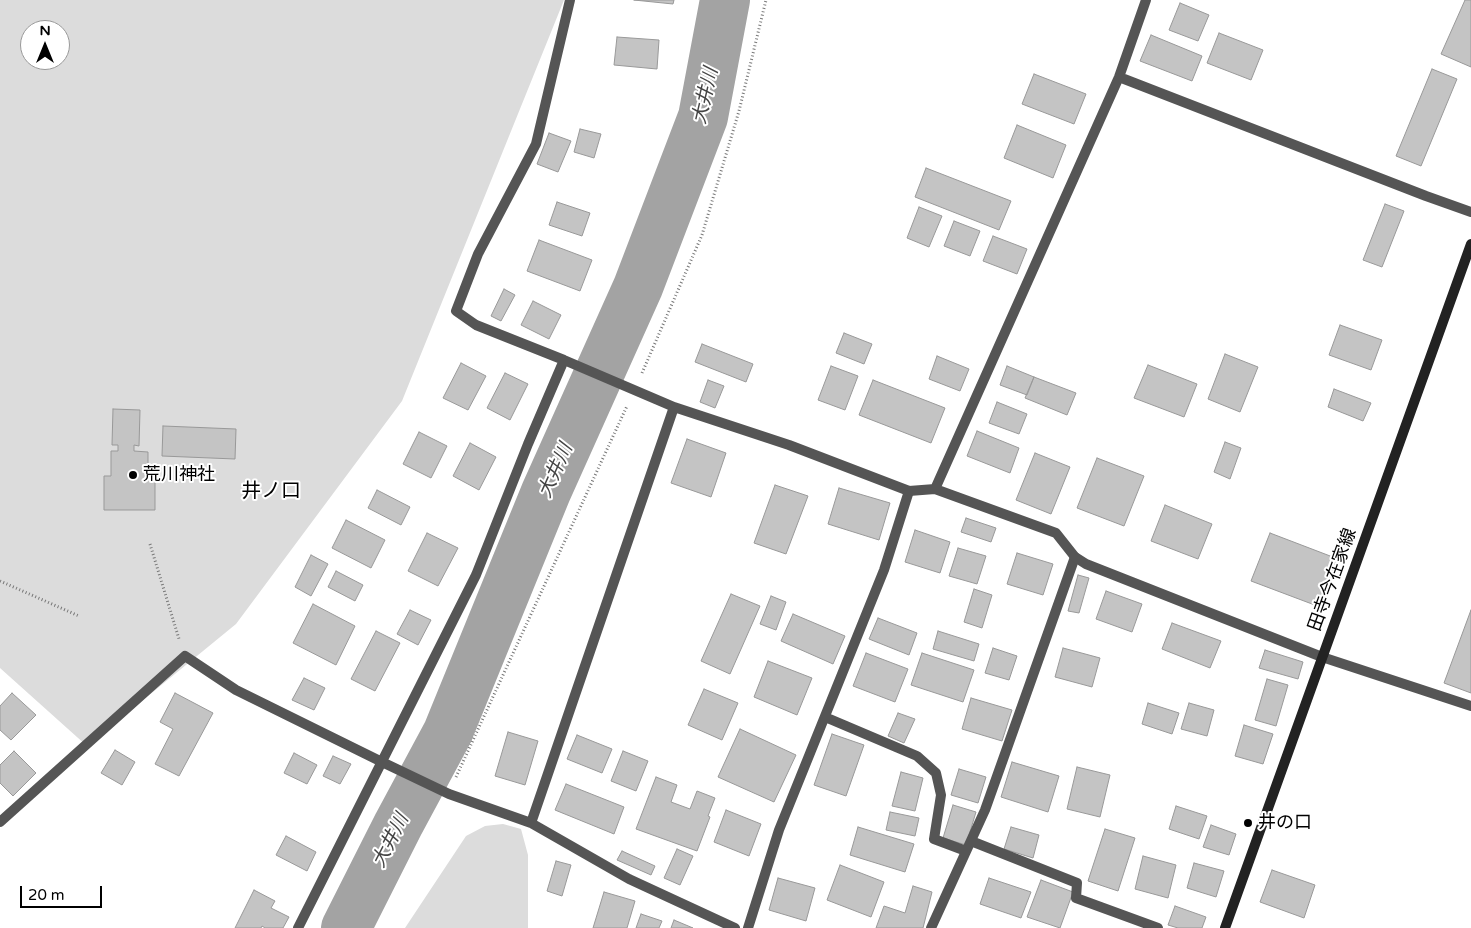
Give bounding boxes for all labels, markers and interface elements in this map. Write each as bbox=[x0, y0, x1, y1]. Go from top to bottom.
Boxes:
north arrow bbox=[20, 20, 70, 70]
text: N bbox=[39, 22, 51, 39]
water label: 大井川 bbox=[688, 66, 724, 126]
water label: 大井川 bbox=[534, 440, 578, 502]
place label: 荒川神社 bbox=[143, 464, 215, 486]
marker: 荒川神社 bbox=[127, 469, 139, 481]
district label: 井ノ口 bbox=[241, 480, 301, 504]
street label: 田寺今在家線 bbox=[1304, 526, 1362, 634]
water label: 大井川 bbox=[368, 810, 414, 872]
place label: 井の口 bbox=[1258, 812, 1312, 834]
marker: 井の口 bbox=[1242, 817, 1254, 829]
scale bar bbox=[22, 876, 105, 908]
text: 20 m bbox=[28, 886, 65, 904]

